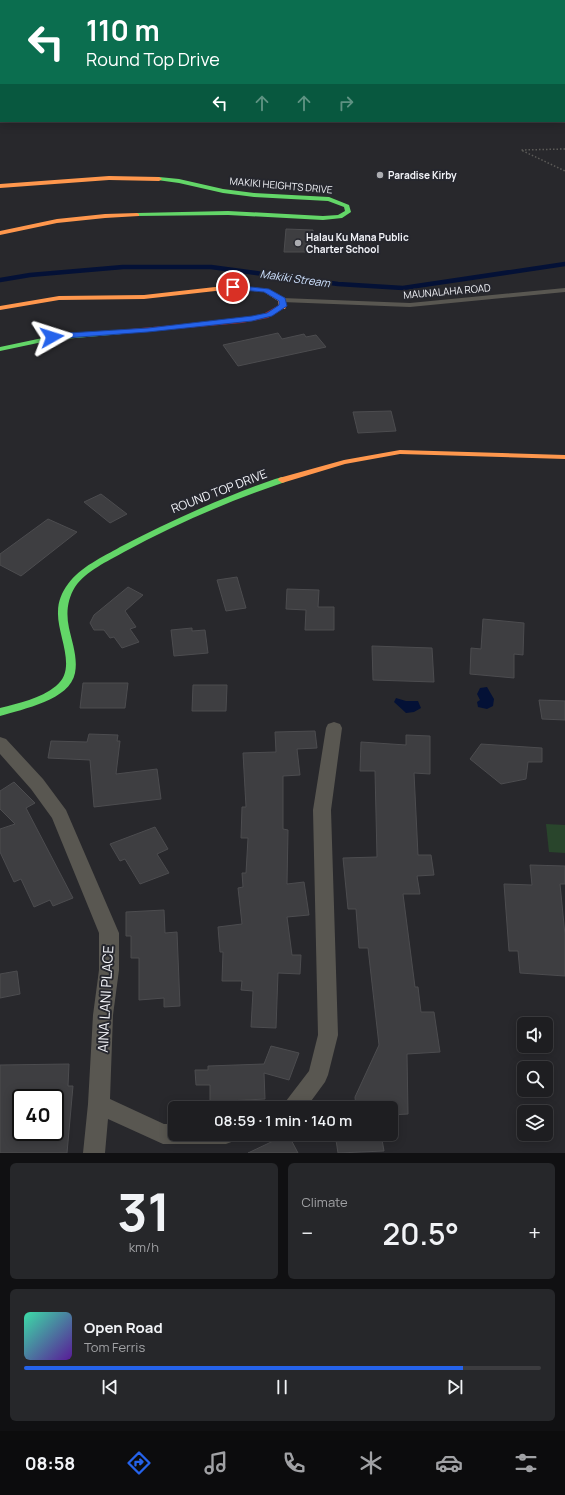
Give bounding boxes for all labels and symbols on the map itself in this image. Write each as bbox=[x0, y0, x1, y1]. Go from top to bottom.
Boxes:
place label: Paradise Kirby bbox=[388, 168, 457, 182]
marker: Paradise Kirby bbox=[375, 170, 385, 180]
street label: MAKIKI HEIGHTS DRIVE bbox=[229, 174, 333, 196]
place label: Halau Ku Mana Public Charter School bbox=[306, 230, 409, 256]
marker: Halau Ku Mana Public Charter School bbox=[293, 238, 303, 248]
water label: Makiki Stream bbox=[259, 266, 332, 290]
pin bbox=[216, 270, 250, 304]
street label: MAUNALAHA ROAD bbox=[403, 280, 492, 302]
position arrow bbox=[31, 316, 73, 358]
street label: ROUND TOP DRIVE bbox=[169, 465, 269, 517]
street label: AINA LANI PLACE bbox=[93, 945, 117, 1053]
speed limit sign: 40 bbox=[12, 1089, 64, 1141]

